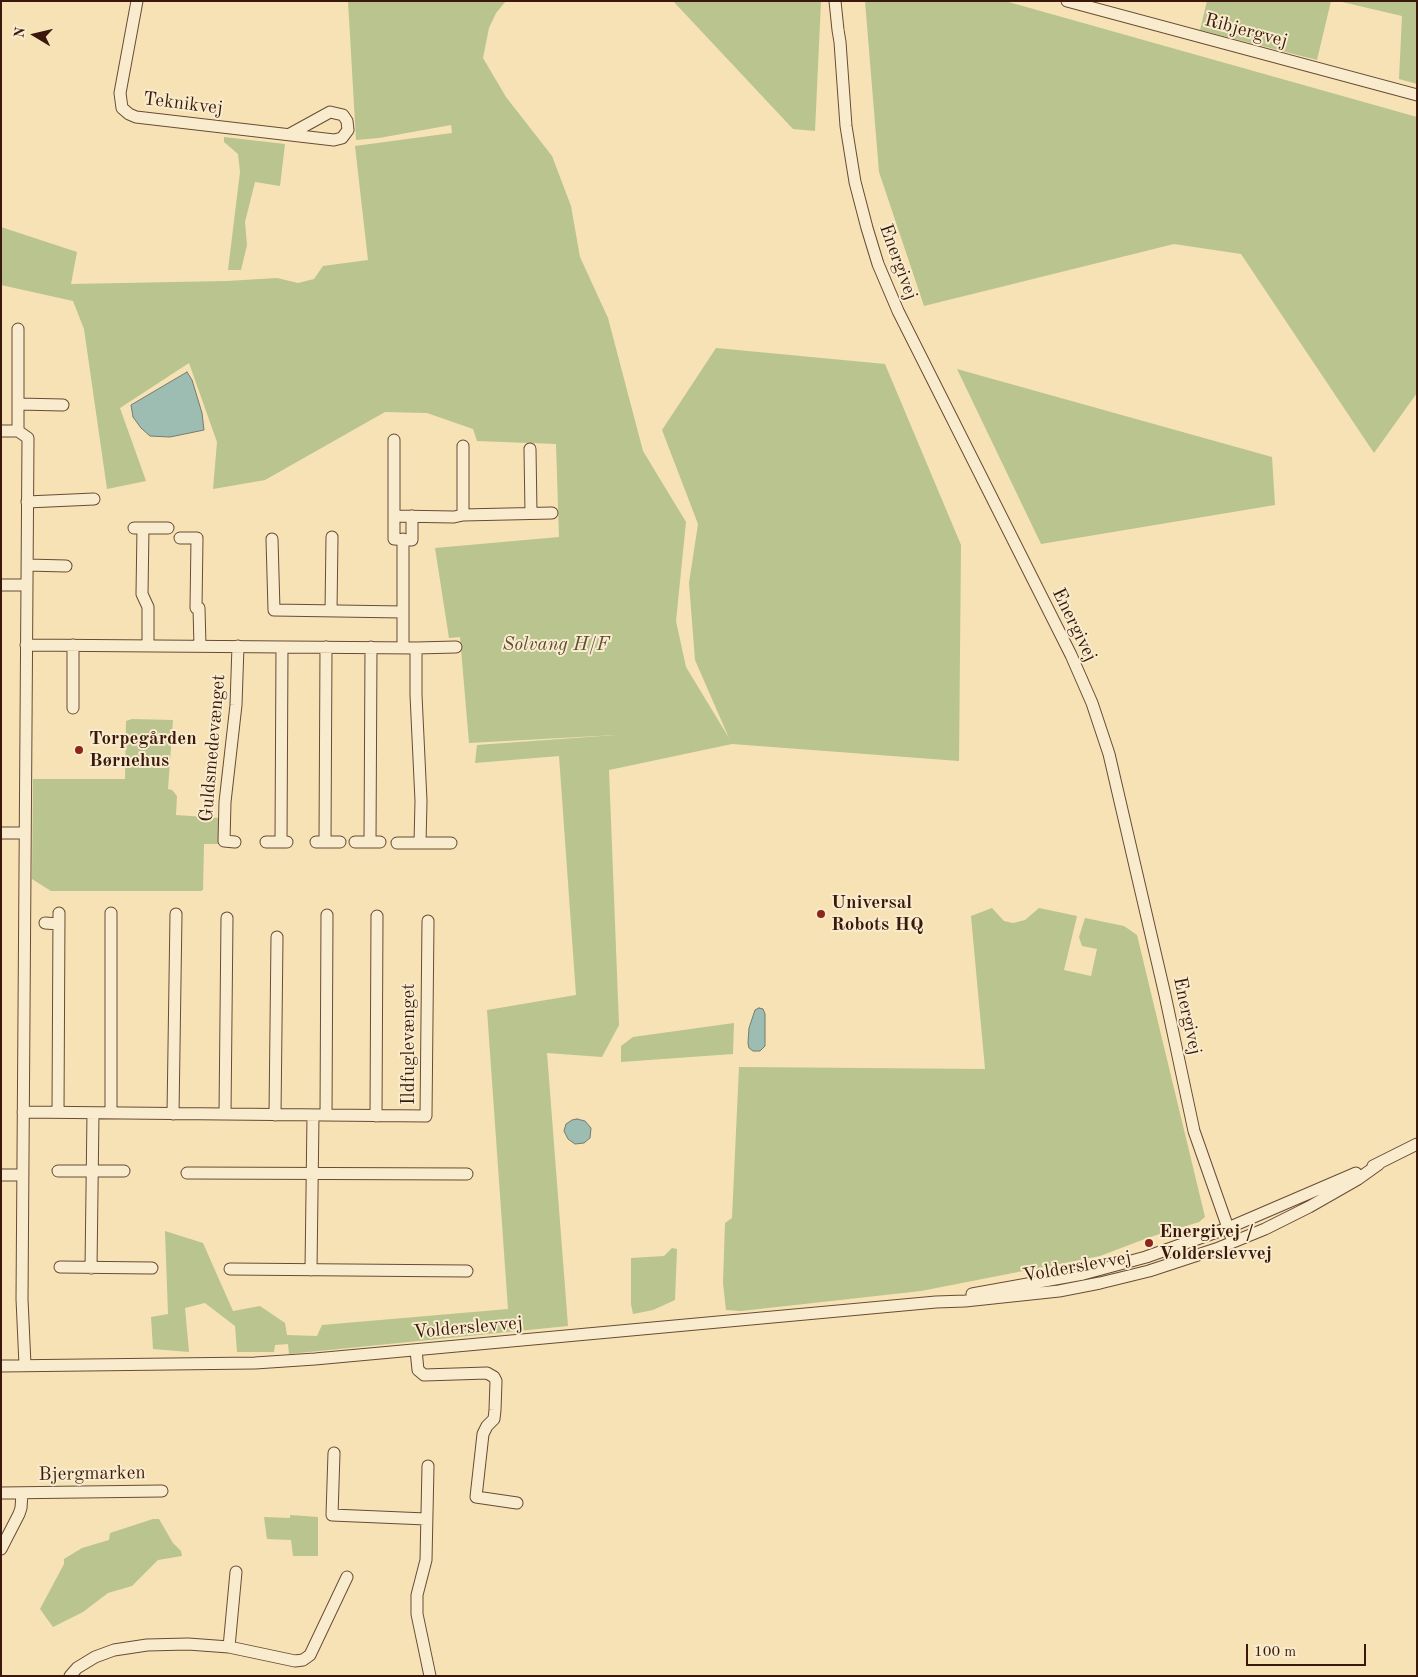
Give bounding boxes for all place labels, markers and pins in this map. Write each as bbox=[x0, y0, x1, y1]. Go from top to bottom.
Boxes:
place label: Torpegården Børnehus bbox=[89, 728, 197, 772]
marker: Torpegården Børnehus bbox=[73, 744, 85, 756]
place label: Universal Robots HQ bbox=[831, 892, 924, 936]
marker: Universal Robots HQ bbox=[815, 908, 827, 920]
place label: Energivej / Volderslevvej bbox=[1159, 1221, 1272, 1265]
marker: Energivej / Volderslevvej bbox=[1143, 1237, 1155, 1249]

